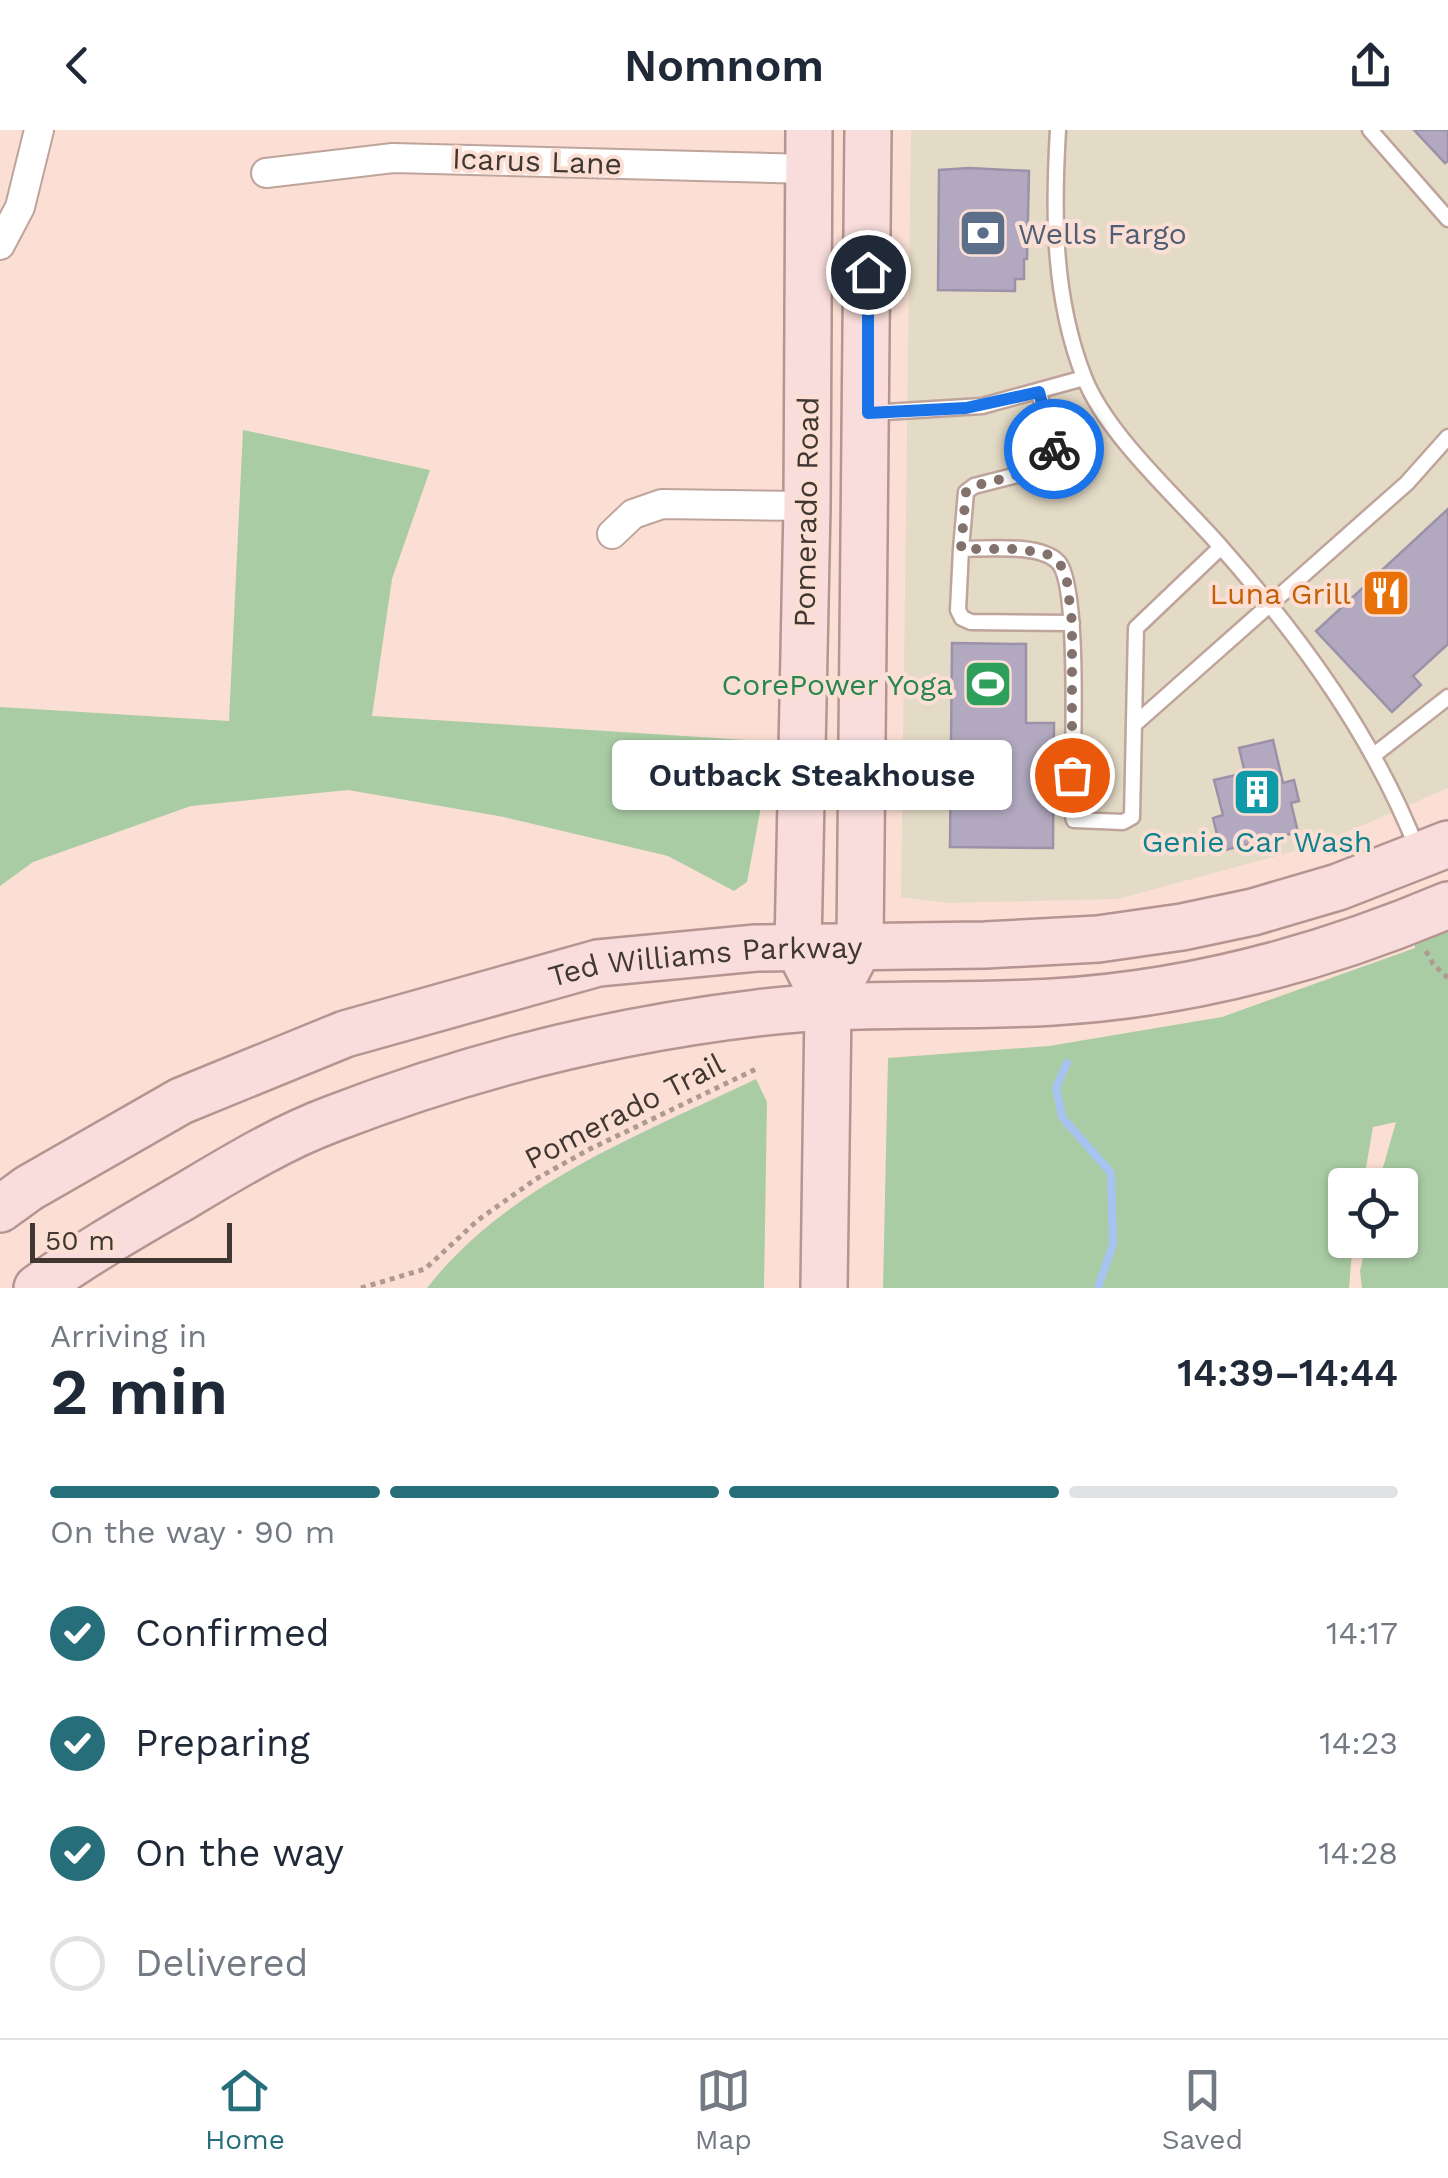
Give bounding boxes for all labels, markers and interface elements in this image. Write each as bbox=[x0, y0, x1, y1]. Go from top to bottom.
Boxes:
icon: back bbox=[50, 38, 105, 93]
icon: share bbox=[1343, 38, 1398, 93]
text: Nomnom bbox=[624, 39, 824, 92]
street label: Icarus Lane bbox=[451, 141, 623, 181]
bank icon: Wells Fargo bbox=[957, 207, 1009, 259]
place label: Wells Fargo bbox=[1018, 216, 1187, 251]
pin bbox=[826, 230, 911, 315]
icon: home bbox=[841, 245, 896, 300]
street label: Pomerado Road bbox=[786, 396, 826, 628]
courier bbox=[1004, 399, 1104, 499]
icon: bike bbox=[1027, 422, 1082, 477]
restaurant icon: Luna Grill bbox=[1360, 567, 1412, 619]
place label: Luna Grill bbox=[1209, 576, 1351, 611]
sports icon: CorePower Yoga bbox=[962, 658, 1014, 710]
place label: CorePower Yoga bbox=[722, 667, 953, 702]
pin bbox=[1030, 733, 1115, 818]
callout: Outback Steakhouse bbox=[612, 740, 1012, 810]
icon: bag bbox=[1045, 748, 1100, 803]
text: Outback Steakhouse bbox=[648, 756, 976, 794]
building icon: Genie Car Wash bbox=[1231, 766, 1283, 818]
place label: Genie Car Wash bbox=[1142, 824, 1372, 859]
street label: Ted Williams Parkway bbox=[544, 929, 863, 994]
street label: Pomerado Trail bbox=[518, 1046, 730, 1176]
map controls bbox=[1328, 1168, 1418, 1258]
button: locate bbox=[1328, 1168, 1418, 1258]
scale bar bbox=[30, 1218, 232, 1262]
text: 50 m bbox=[45, 1224, 115, 1257]
text: Arriving in bbox=[50, 1317, 207, 1355]
text: 14:39–14:44 bbox=[1177, 1351, 1398, 1395]
text: 2 min bbox=[50, 1354, 228, 1430]
text: On the way · 90 m bbox=[50, 1513, 335, 1551]
icon: check bbox=[50, 1606, 105, 1661]
text: Confirmed bbox=[135, 1611, 330, 1655]
text: 14:17 bbox=[1326, 1614, 1398, 1652]
icon: check bbox=[50, 1716, 105, 1771]
text: Preparing bbox=[135, 1721, 310, 1765]
text: 14:23 bbox=[1319, 1724, 1398, 1762]
icon: check bbox=[50, 1826, 105, 1881]
text: On the way bbox=[135, 1831, 344, 1875]
text: 14:28 bbox=[1318, 1834, 1398, 1872]
text: Delivered bbox=[135, 1941, 308, 1985]
tab: Home bbox=[205, 2063, 285, 2156]
tab: Map bbox=[695, 2063, 752, 2156]
tab: Saved bbox=[1162, 2063, 1243, 2156]

